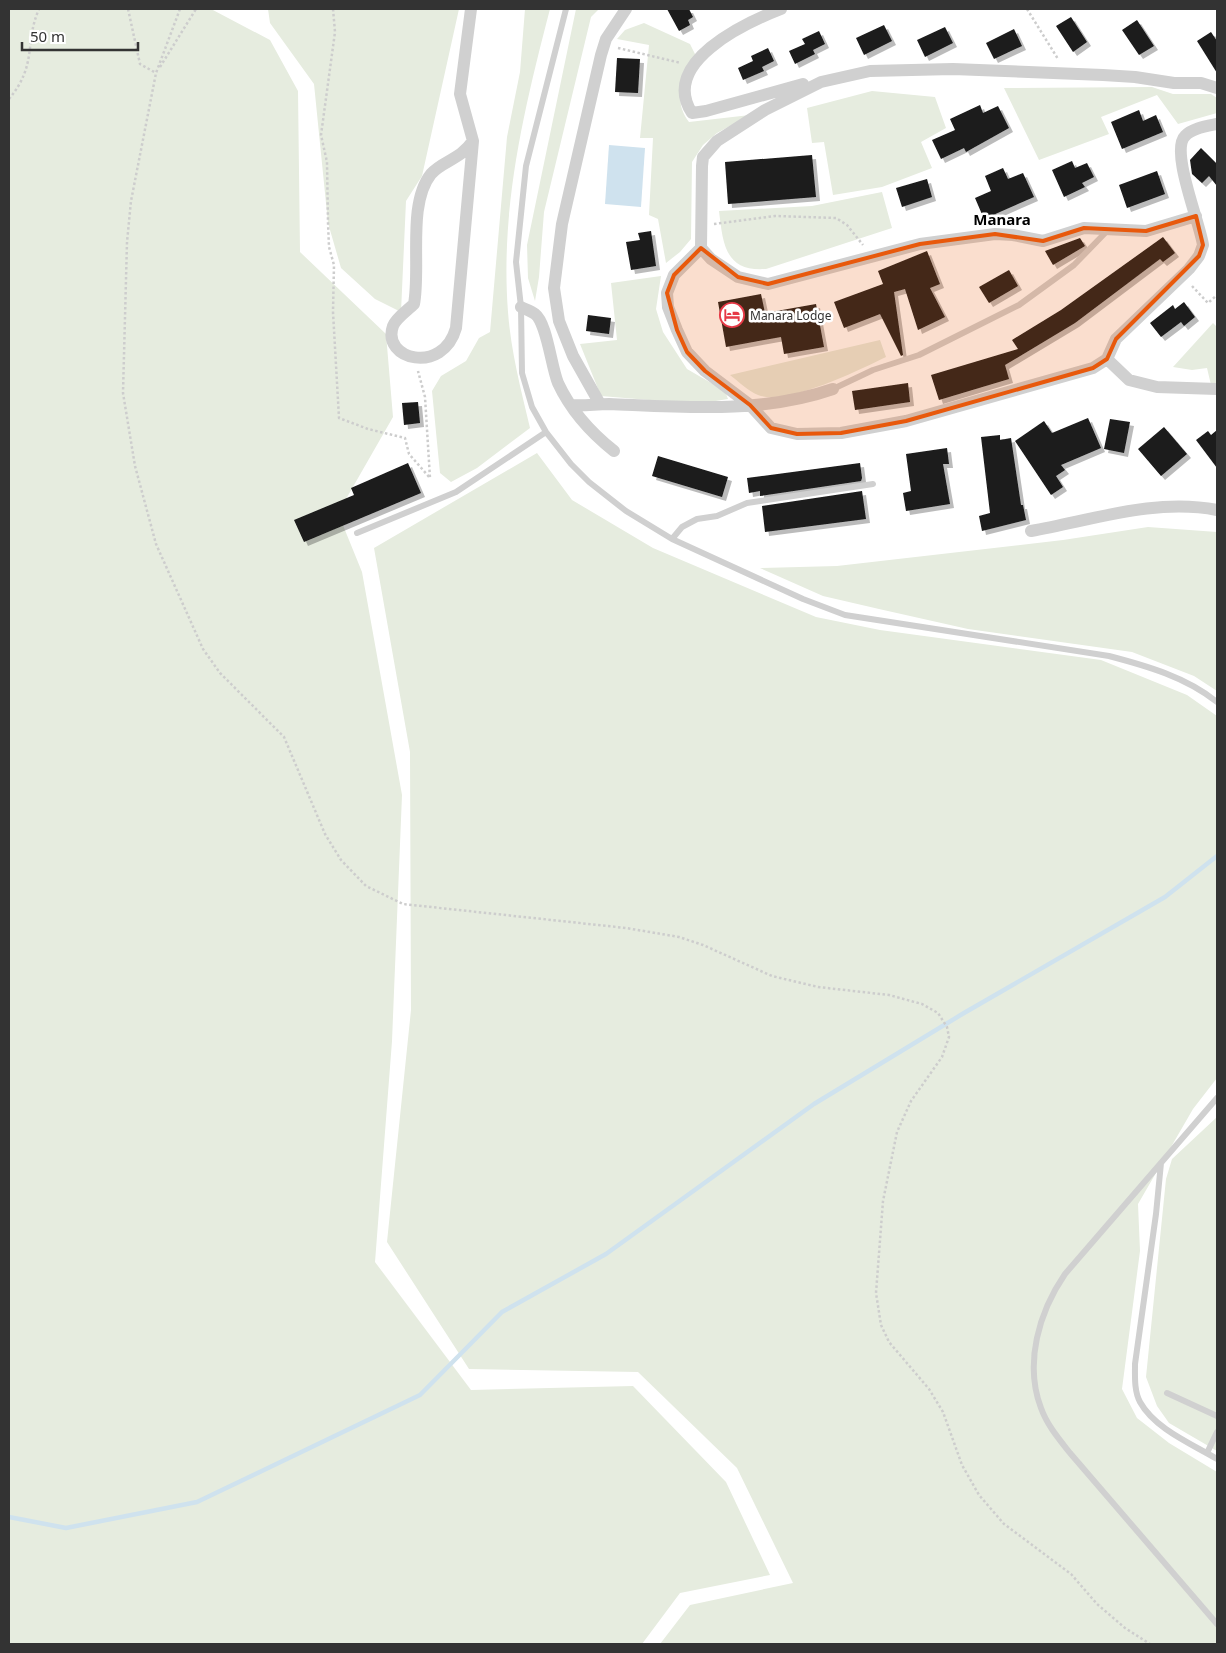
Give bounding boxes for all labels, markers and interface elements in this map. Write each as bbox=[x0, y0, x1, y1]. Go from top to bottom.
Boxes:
scale bar bbox=[22, 20, 139, 52]
text: 50 m bbox=[30, 26, 65, 46]
district label: Manara bbox=[973, 209, 1031, 229]
hotel icon: Manara Lodge bbox=[719, 302, 745, 328]
place label: Manara Lodge bbox=[750, 307, 832, 324]

